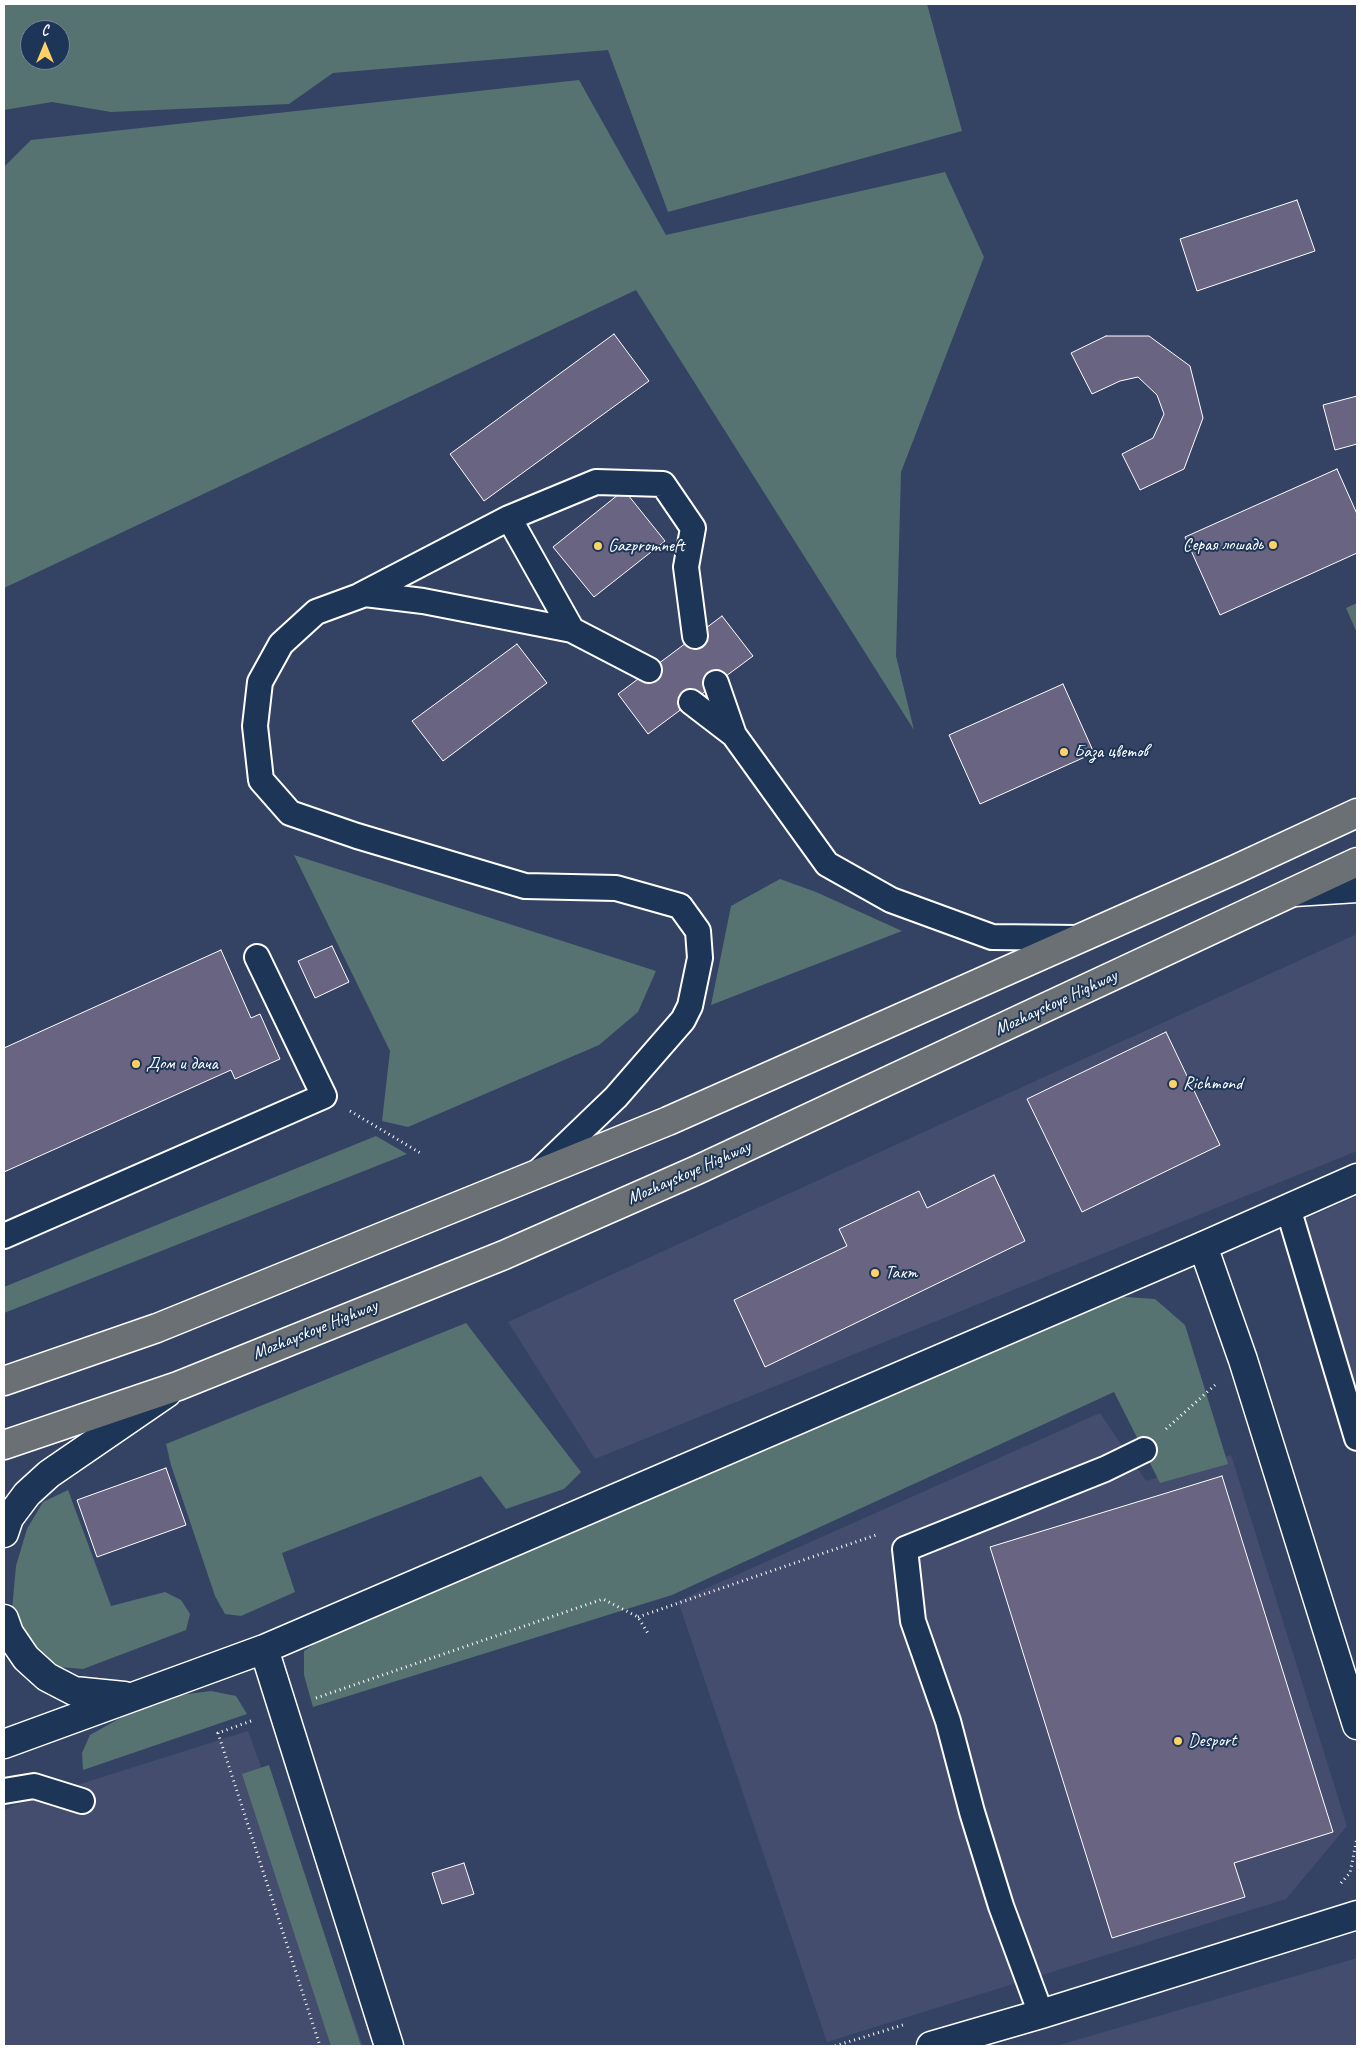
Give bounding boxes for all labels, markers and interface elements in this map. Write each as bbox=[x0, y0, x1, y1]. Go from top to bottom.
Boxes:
north arrow bbox=[20, 20, 70, 70]
text: С bbox=[42, 22, 48, 39]
place label: Серая лошадь bbox=[1183, 534, 1263, 556]
place label: Gazpromneft bbox=[608, 535, 684, 557]
marker: Серая лошадь bbox=[1267, 539, 1279, 551]
marker: Gazpromneft bbox=[592, 540, 604, 552]
place label: База цветов bbox=[1074, 741, 1148, 763]
marker: База цветов bbox=[1058, 746, 1070, 758]
street label: Mozhayskoye Highway bbox=[991, 965, 1121, 1041]
place label: Дом и дача bbox=[146, 1053, 218, 1075]
marker: Дом и дача bbox=[130, 1058, 142, 1070]
place label: Richmond bbox=[1183, 1073, 1242, 1095]
marker: Richmond bbox=[1167, 1078, 1179, 1090]
street label: Mozhayskoye Highway bbox=[624, 1136, 754, 1210]
place label: Такт bbox=[885, 1262, 917, 1284]
marker: Такт bbox=[869, 1267, 881, 1279]
street label: Mozhayskoye Highway bbox=[249, 1295, 381, 1365]
place label: Desport bbox=[1188, 1730, 1236, 1752]
marker: Desport bbox=[1172, 1735, 1184, 1747]

